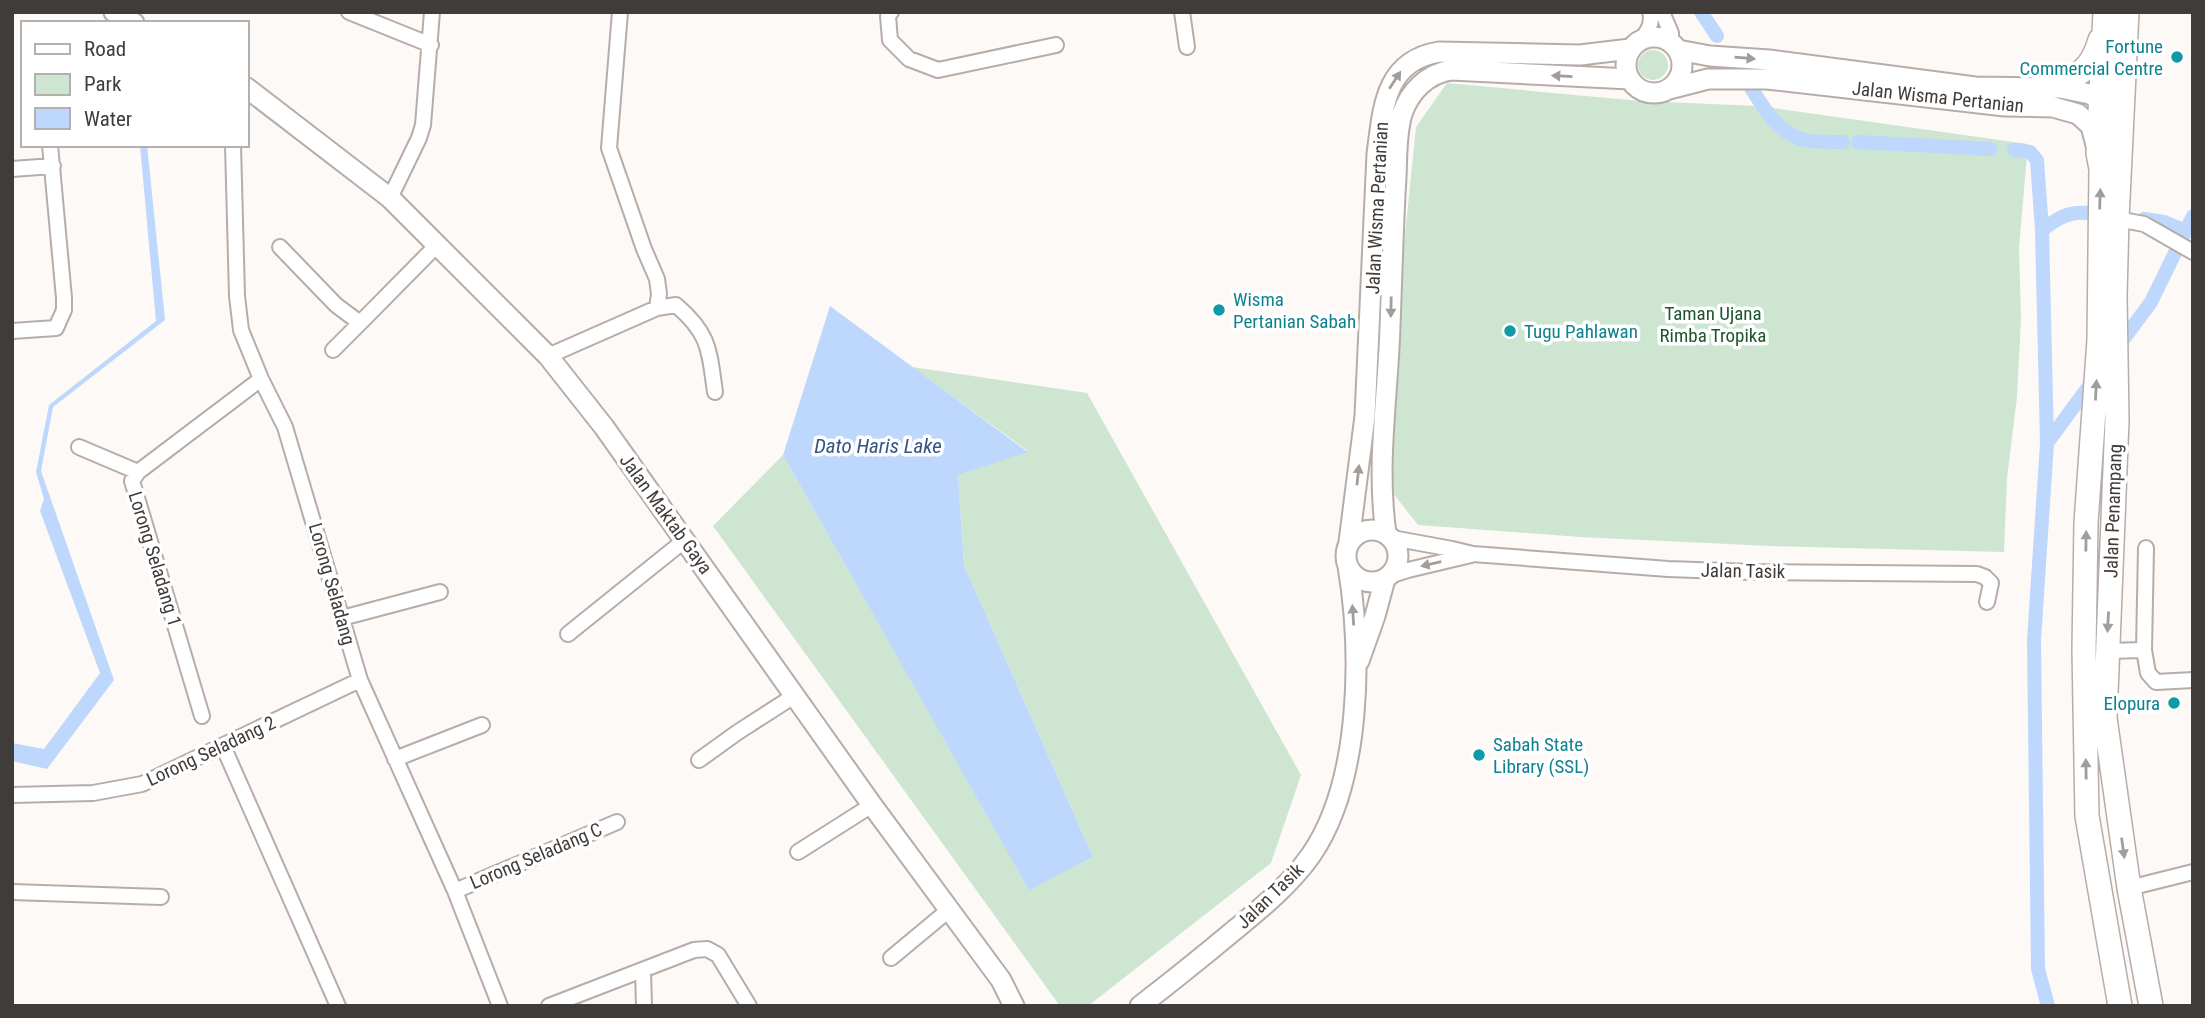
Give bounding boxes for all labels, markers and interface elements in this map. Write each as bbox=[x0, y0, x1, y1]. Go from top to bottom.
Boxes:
legend bbox=[21, 21, 248, 147]
place label: Fortune Commercial Centre bbox=[2020, 35, 2163, 80]
text: Road bbox=[84, 37, 126, 61]
marker: Fortune Commercial Centre bbox=[2169, 49, 2185, 65]
one-way arrow bbox=[1735, 53, 1757, 64]
one-way arrow bbox=[1389, 70, 1402, 90]
one-way arrow bbox=[1550, 70, 1572, 81]
text: Park bbox=[84, 72, 122, 96]
street label: Jalan Wisma Pertanian bbox=[1851, 77, 2025, 117]
text: Water bbox=[84, 107, 132, 131]
street label: Jalan Wisma Pertanian bbox=[1361, 121, 1393, 295]
one-way arrow bbox=[2094, 188, 2105, 210]
place label: Wisma Pertanian Sabah bbox=[1233, 288, 1356, 333]
one-way arrow bbox=[1385, 297, 1396, 319]
marker: Wisma Pertanian Sabah bbox=[1211, 302, 1227, 318]
park label: Taman Ujana Rimba Tropika bbox=[1660, 302, 1766, 347]
place label: Tugu Pahlawan bbox=[1524, 320, 1638, 343]
marker: Tugu Pahlawan bbox=[1502, 323, 1518, 339]
one-way arrow bbox=[2090, 378, 2101, 400]
water label: Dato Haris Lake bbox=[814, 434, 942, 458]
street label: Jalan Penampang bbox=[2099, 443, 2127, 579]
street label: Jalan Maktab Gaya bbox=[615, 449, 717, 579]
one-way arrow bbox=[1353, 464, 1364, 486]
street label: Lorong Seladang 1 bbox=[124, 489, 186, 629]
street label: Lorong Seladang bbox=[304, 520, 360, 648]
one-way arrow bbox=[2080, 530, 2091, 552]
one-way arrow bbox=[1420, 559, 1442, 570]
street label: Jalan Tasik bbox=[1701, 559, 1786, 583]
one-way arrow bbox=[1347, 604, 1358, 626]
one-way arrow bbox=[2102, 611, 2113, 633]
place label: Elopura bbox=[2104, 692, 2160, 715]
marker: Elopura bbox=[2166, 695, 2182, 711]
street label: Lorong Seladang 2 bbox=[143, 711, 279, 791]
place label: Sabah State Library (SSL) bbox=[1493, 733, 1589, 778]
marker: Sabah State Library (SSL) bbox=[1471, 747, 1487, 763]
one-way arrow bbox=[2080, 758, 2092, 780]
street label: Lorong Seladang C bbox=[467, 818, 605, 894]
one-way arrow bbox=[2118, 838, 2129, 860]
street label: Jalan Tasik bbox=[1232, 858, 1309, 934]

